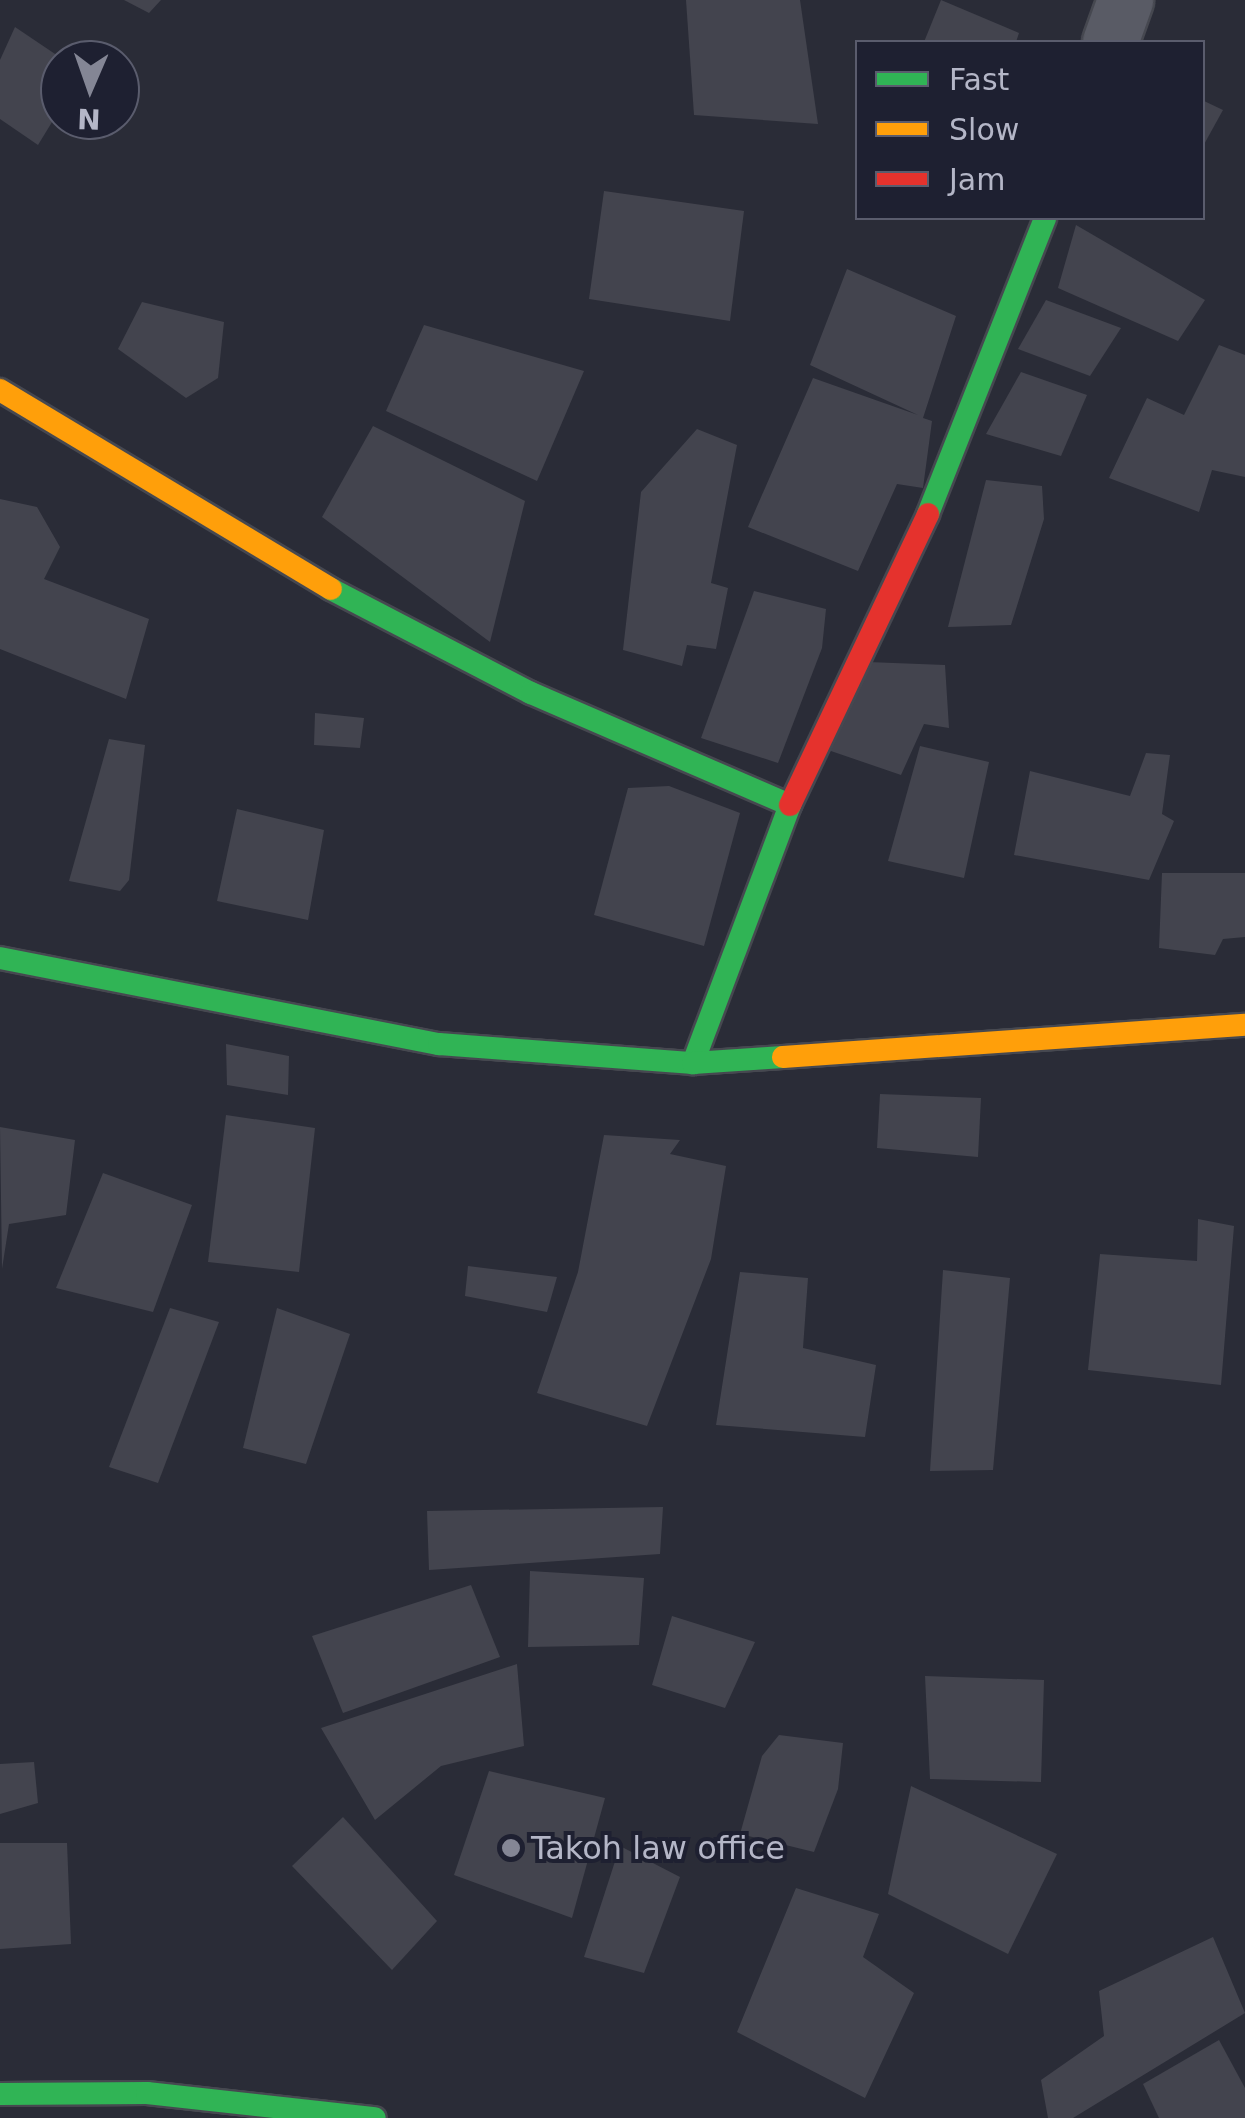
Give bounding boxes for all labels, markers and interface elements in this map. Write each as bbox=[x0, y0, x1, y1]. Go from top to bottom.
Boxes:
north arrow bbox=[40, 40, 140, 140]
legend bbox=[855, 40, 1205, 220]
text: Fast bbox=[949, 62, 1009, 97]
text: N bbox=[77, 102, 101, 135]
text: Slow bbox=[949, 112, 1019, 147]
text: Jam bbox=[949, 162, 1005, 197]
place label: Takoh law office bbox=[531, 1829, 785, 1867]
marker: Takoh law office bbox=[500, 1837, 522, 1859]

